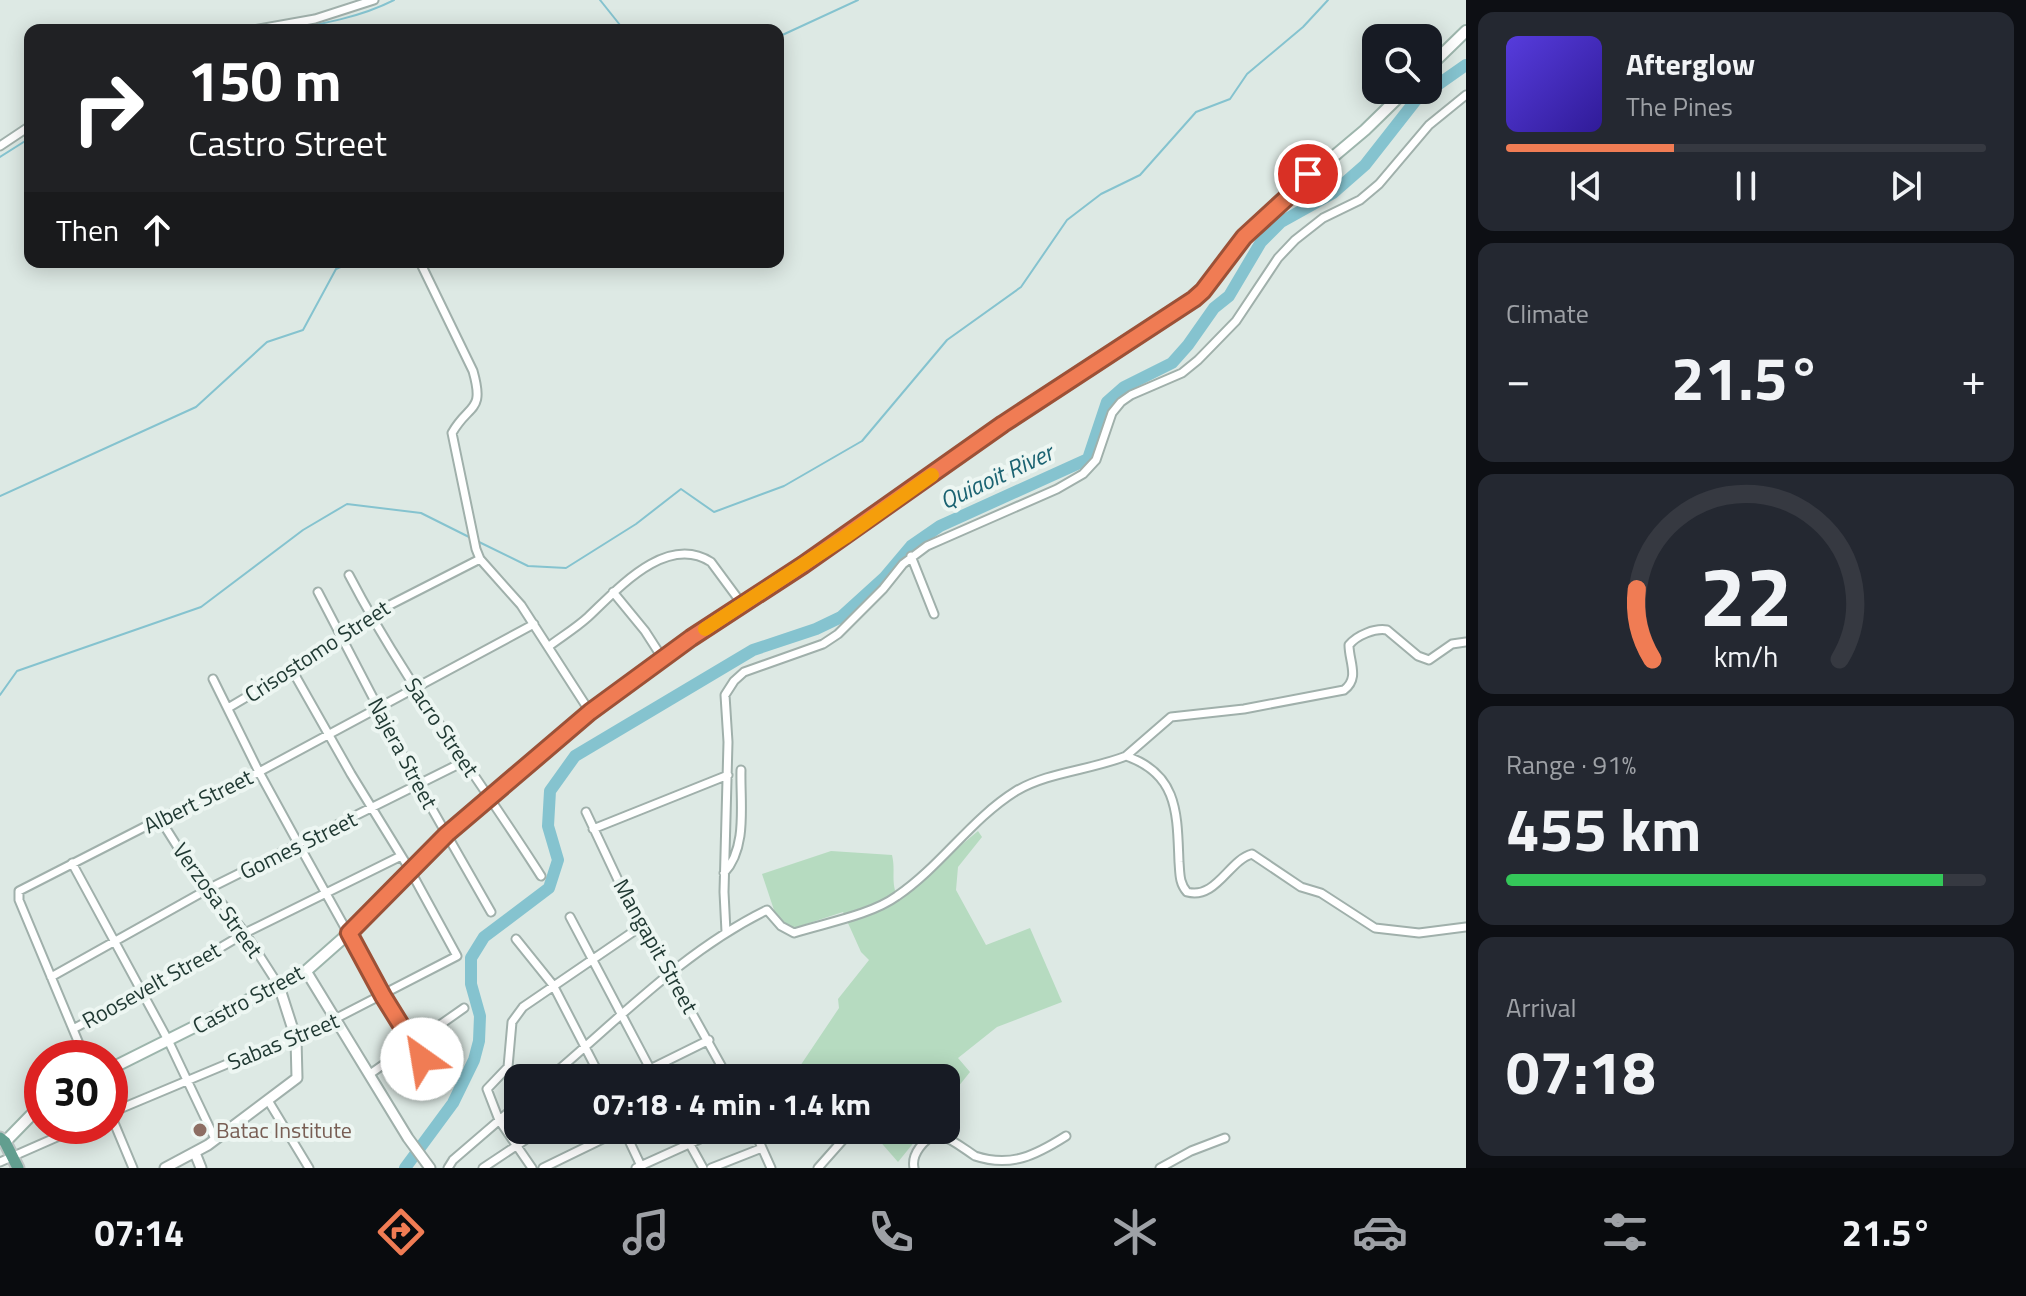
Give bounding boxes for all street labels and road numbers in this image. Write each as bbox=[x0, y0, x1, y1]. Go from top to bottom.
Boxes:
street label: Crisostomo Street bbox=[238, 591, 397, 711]
street label: Sacro Street bbox=[396, 671, 488, 784]
street label: Najera Street bbox=[359, 691, 447, 815]
street label: Albert Street bbox=[138, 760, 259, 842]
street label: Gomes Street bbox=[234, 802, 363, 888]
street label: Verzosa Street bbox=[165, 835, 272, 965]
street label: Mangapit Street bbox=[605, 872, 707, 1020]
street label: Roosevelt Street bbox=[76, 933, 227, 1037]
street label: Castro Street bbox=[186, 955, 310, 1043]
street label: Sabas Street bbox=[222, 1003, 344, 1079]

